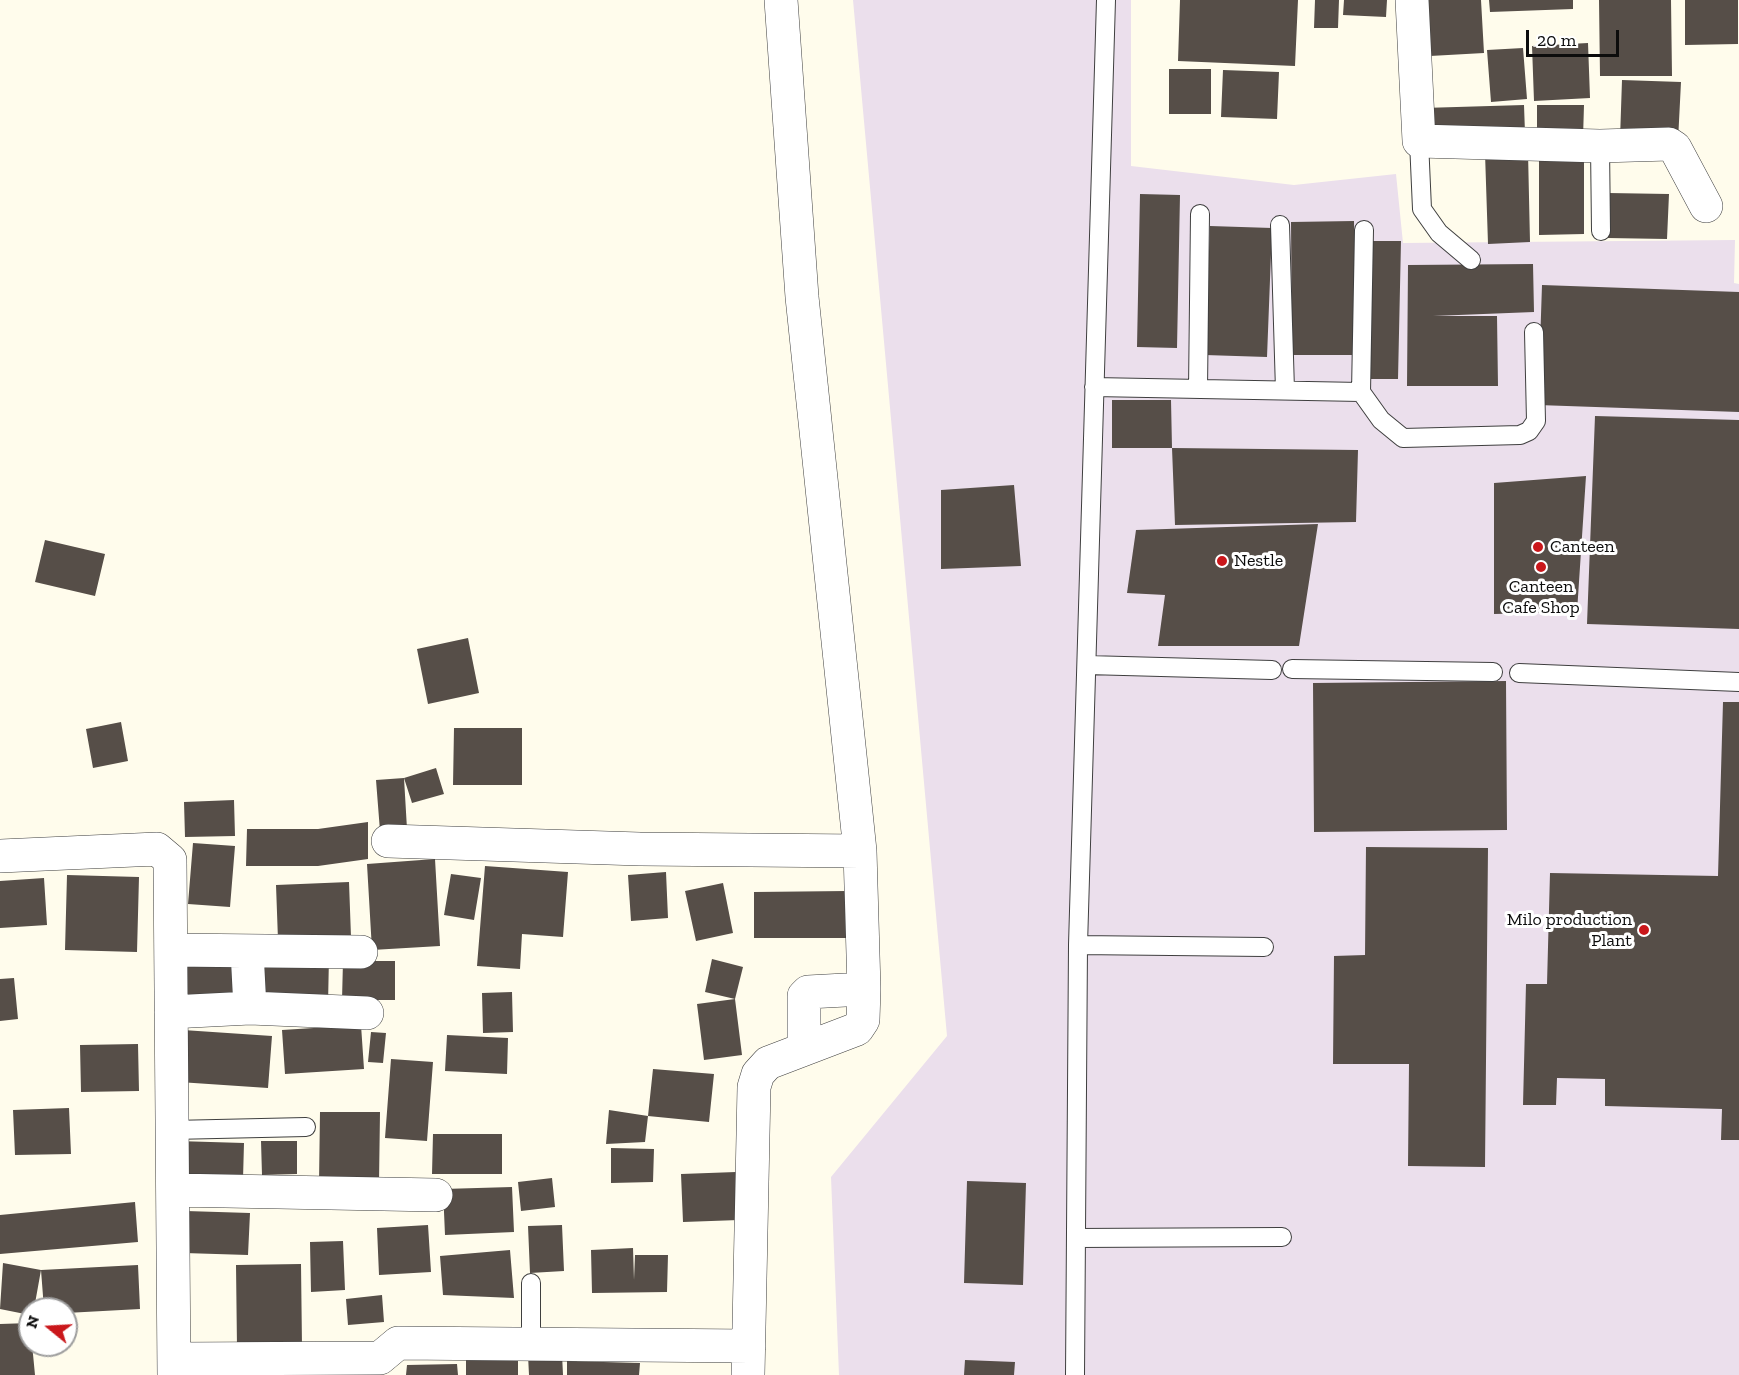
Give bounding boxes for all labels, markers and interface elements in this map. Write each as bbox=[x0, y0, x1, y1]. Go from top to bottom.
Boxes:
scale bar bbox=[1529, 18, 1622, 56]
text: 20 m bbox=[1537, 29, 1576, 51]
place label: Canteen bbox=[1550, 536, 1615, 558]
marker: Canteen bbox=[1531, 540, 1545, 554]
place label: Nestle bbox=[1234, 550, 1283, 572]
marker: Nestle bbox=[1215, 554, 1229, 568]
marker: Canteen Cafe Shop bbox=[1534, 560, 1548, 574]
place label: Canteen Cafe Shop bbox=[1502, 576, 1580, 618]
place label: Milo production Plant bbox=[1507, 909, 1632, 952]
marker: Milo production Plant bbox=[1637, 923, 1651, 937]
north arrow bbox=[18, 1297, 78, 1357]
text: N bbox=[21, 1313, 43, 1331]

